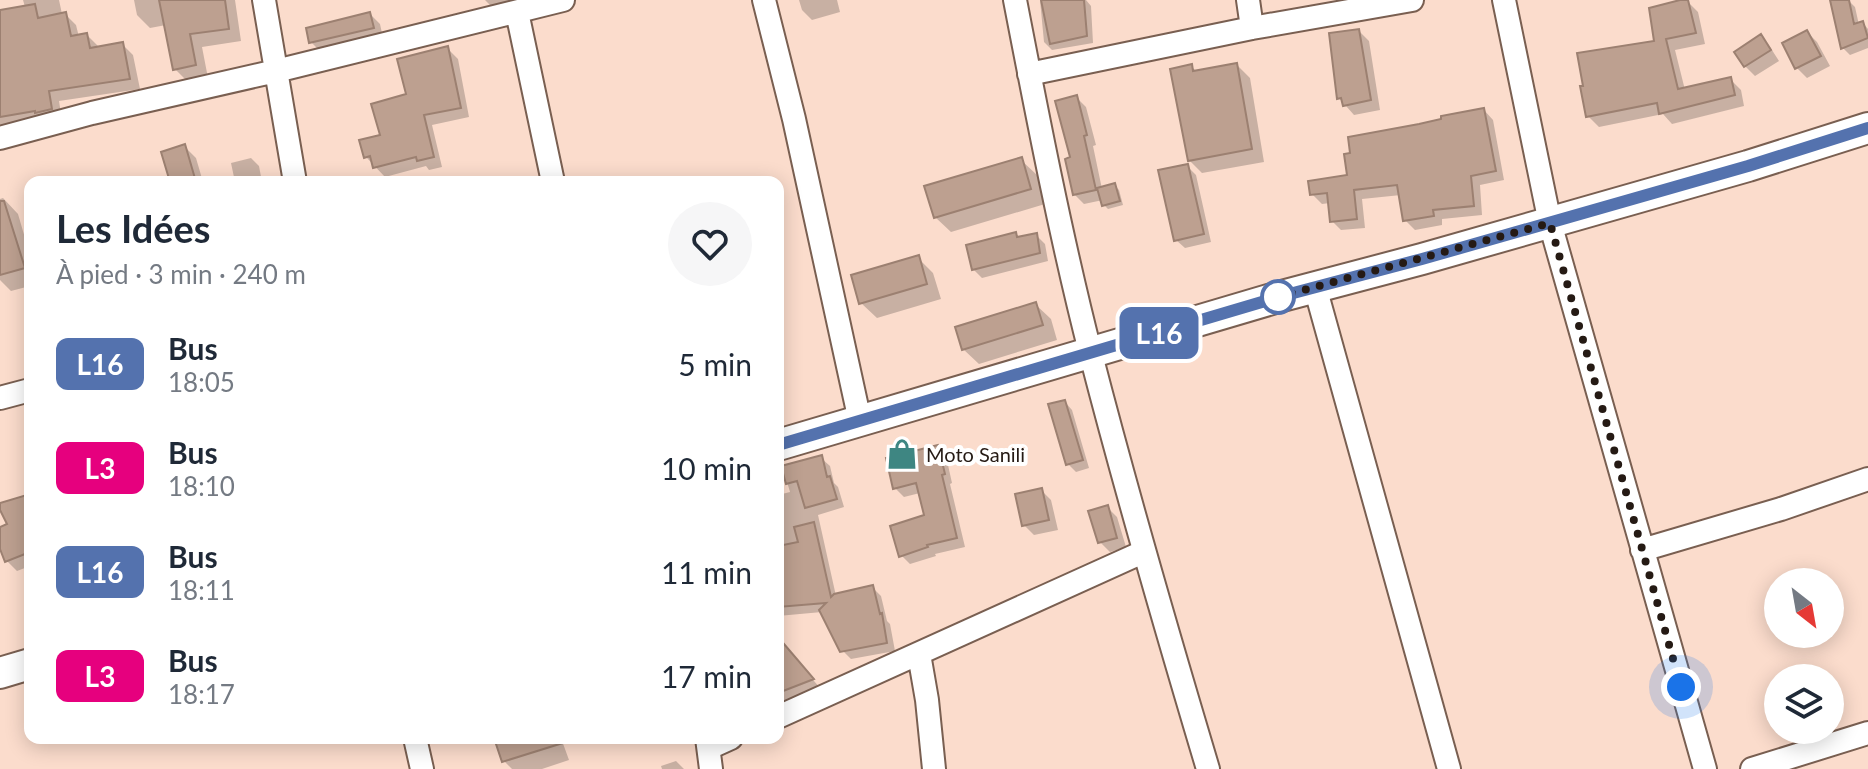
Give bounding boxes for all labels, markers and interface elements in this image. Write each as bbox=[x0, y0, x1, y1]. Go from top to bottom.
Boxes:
button: heart bbox=[668, 202, 752, 286]
text: Les Idées bbox=[56, 205, 211, 251]
text: À pied · 3 min · 240 m bbox=[56, 258, 306, 290]
unlabelled marker bbox=[1261, 280, 1295, 314]
line badge: L16 bbox=[1113, 307, 1205, 359]
text: L16 bbox=[1135, 316, 1183, 350]
text: Bus bbox=[168, 330, 218, 366]
text: 5 min bbox=[678, 346, 752, 382]
text: L16 bbox=[76, 347, 124, 381]
text: 18:05 bbox=[168, 366, 235, 398]
text: Bus bbox=[168, 434, 218, 470]
shop icon: Moto Sanili bbox=[885, 437, 919, 471]
place label: Moto Sanili bbox=[926, 442, 1025, 466]
text: 10 min bbox=[661, 450, 752, 486]
text: L3 bbox=[85, 451, 115, 485]
text: 18:10 bbox=[168, 470, 235, 502]
text: Bus bbox=[168, 538, 218, 574]
text: 11 min bbox=[661, 554, 752, 590]
text: L16 bbox=[76, 555, 124, 589]
north arrow bbox=[1764, 568, 1844, 648]
map controls bbox=[1764, 568, 1844, 744]
text: 18:11 bbox=[168, 574, 235, 606]
text: Bus bbox=[168, 642, 218, 678]
text: 17 min bbox=[661, 658, 752, 694]
text: L3 bbox=[85, 659, 115, 693]
button: layers bbox=[1764, 664, 1844, 744]
your location bbox=[1661, 667, 1701, 707]
text: 18:17 bbox=[168, 678, 235, 710]

